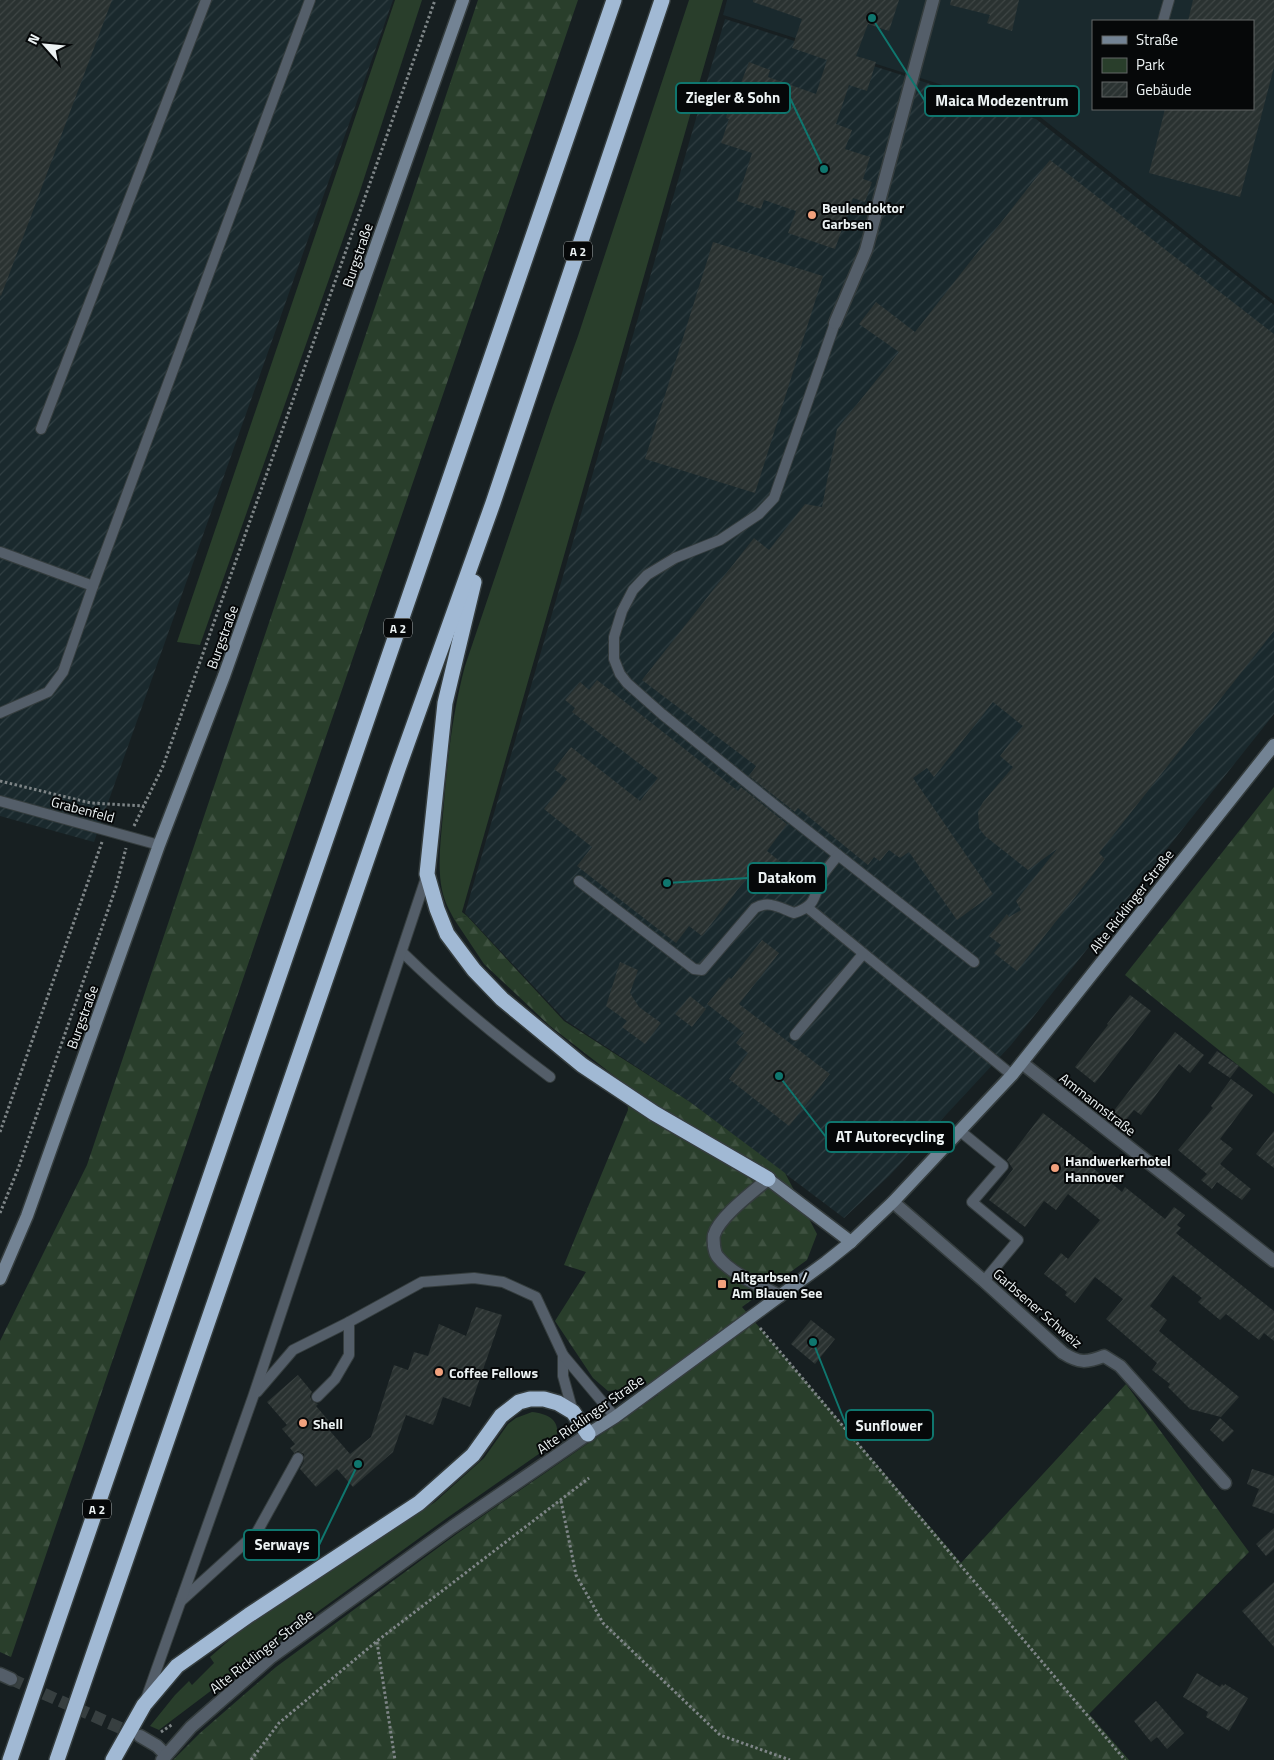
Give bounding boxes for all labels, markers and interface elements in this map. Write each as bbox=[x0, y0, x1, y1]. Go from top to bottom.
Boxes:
north arrow bbox=[20, 20, 70, 70]
legend bbox=[1092, 20, 1254, 110]
text: Straße bbox=[1136, 28, 1178, 51]
text: N bbox=[21, 30, 45, 48]
text: Park bbox=[1136, 53, 1165, 76]
text: Gebäude bbox=[1136, 78, 1192, 101]
callout: Ziegler & Sohn bbox=[676, 83, 790, 113]
text: Ziegler & Sohn bbox=[686, 86, 780, 109]
callout: Maica Modezentrum bbox=[925, 86, 1079, 116]
text: Maica Modezentrum bbox=[935, 89, 1069, 112]
place label: Beulendoktor Garbsen bbox=[822, 197, 904, 234]
marker: Beulendoktor Garbsen bbox=[806, 209, 818, 221]
street label: Burgstraße bbox=[336, 220, 378, 290]
road number: A 2 bbox=[564, 242, 592, 260]
street label: Burgstraße bbox=[201, 602, 243, 672]
road number: A 2 bbox=[384, 618, 412, 638]
street label: Grabenfeld bbox=[49, 790, 117, 828]
street label: Alte Ricklinger Straße bbox=[1084, 845, 1178, 957]
callout: Datakom bbox=[748, 863, 826, 893]
text: Datakom bbox=[758, 866, 816, 889]
street label: Burgstraße bbox=[61, 982, 103, 1052]
street label: Ammannstraße bbox=[1055, 1067, 1141, 1141]
callout: AT Autorecycling bbox=[826, 1122, 954, 1152]
text: AT Autorecycling bbox=[836, 1125, 944, 1148]
place label: Handwerkerhotel Hannover bbox=[1065, 1150, 1171, 1187]
marker: Handwerkerhotel Hannover bbox=[1049, 1162, 1061, 1174]
street label: Garbsener Schweiz bbox=[989, 1263, 1087, 1353]
place label: Altgarbsen / Am Blauen See bbox=[732, 1266, 822, 1303]
marker: Altgarbsen / Am Blauen See bbox=[716, 1278, 728, 1290]
place label: Coffee Fellows bbox=[449, 1362, 538, 1383]
marker: Coffee Fellows bbox=[433, 1366, 445, 1378]
street label: Alte Ricklinger Straße bbox=[532, 1369, 648, 1459]
callout: Sunflower bbox=[846, 1410, 933, 1440]
place label: Shell bbox=[313, 1413, 343, 1434]
text: Sunflower bbox=[856, 1414, 923, 1437]
marker: Shell bbox=[297, 1417, 309, 1429]
road number: A 2 bbox=[83, 1500, 111, 1518]
callout: Serways bbox=[244, 1530, 319, 1560]
text: Serways bbox=[254, 1533, 310, 1556]
street label: Alte Ricklinger Straße bbox=[205, 1604, 317, 1698]

